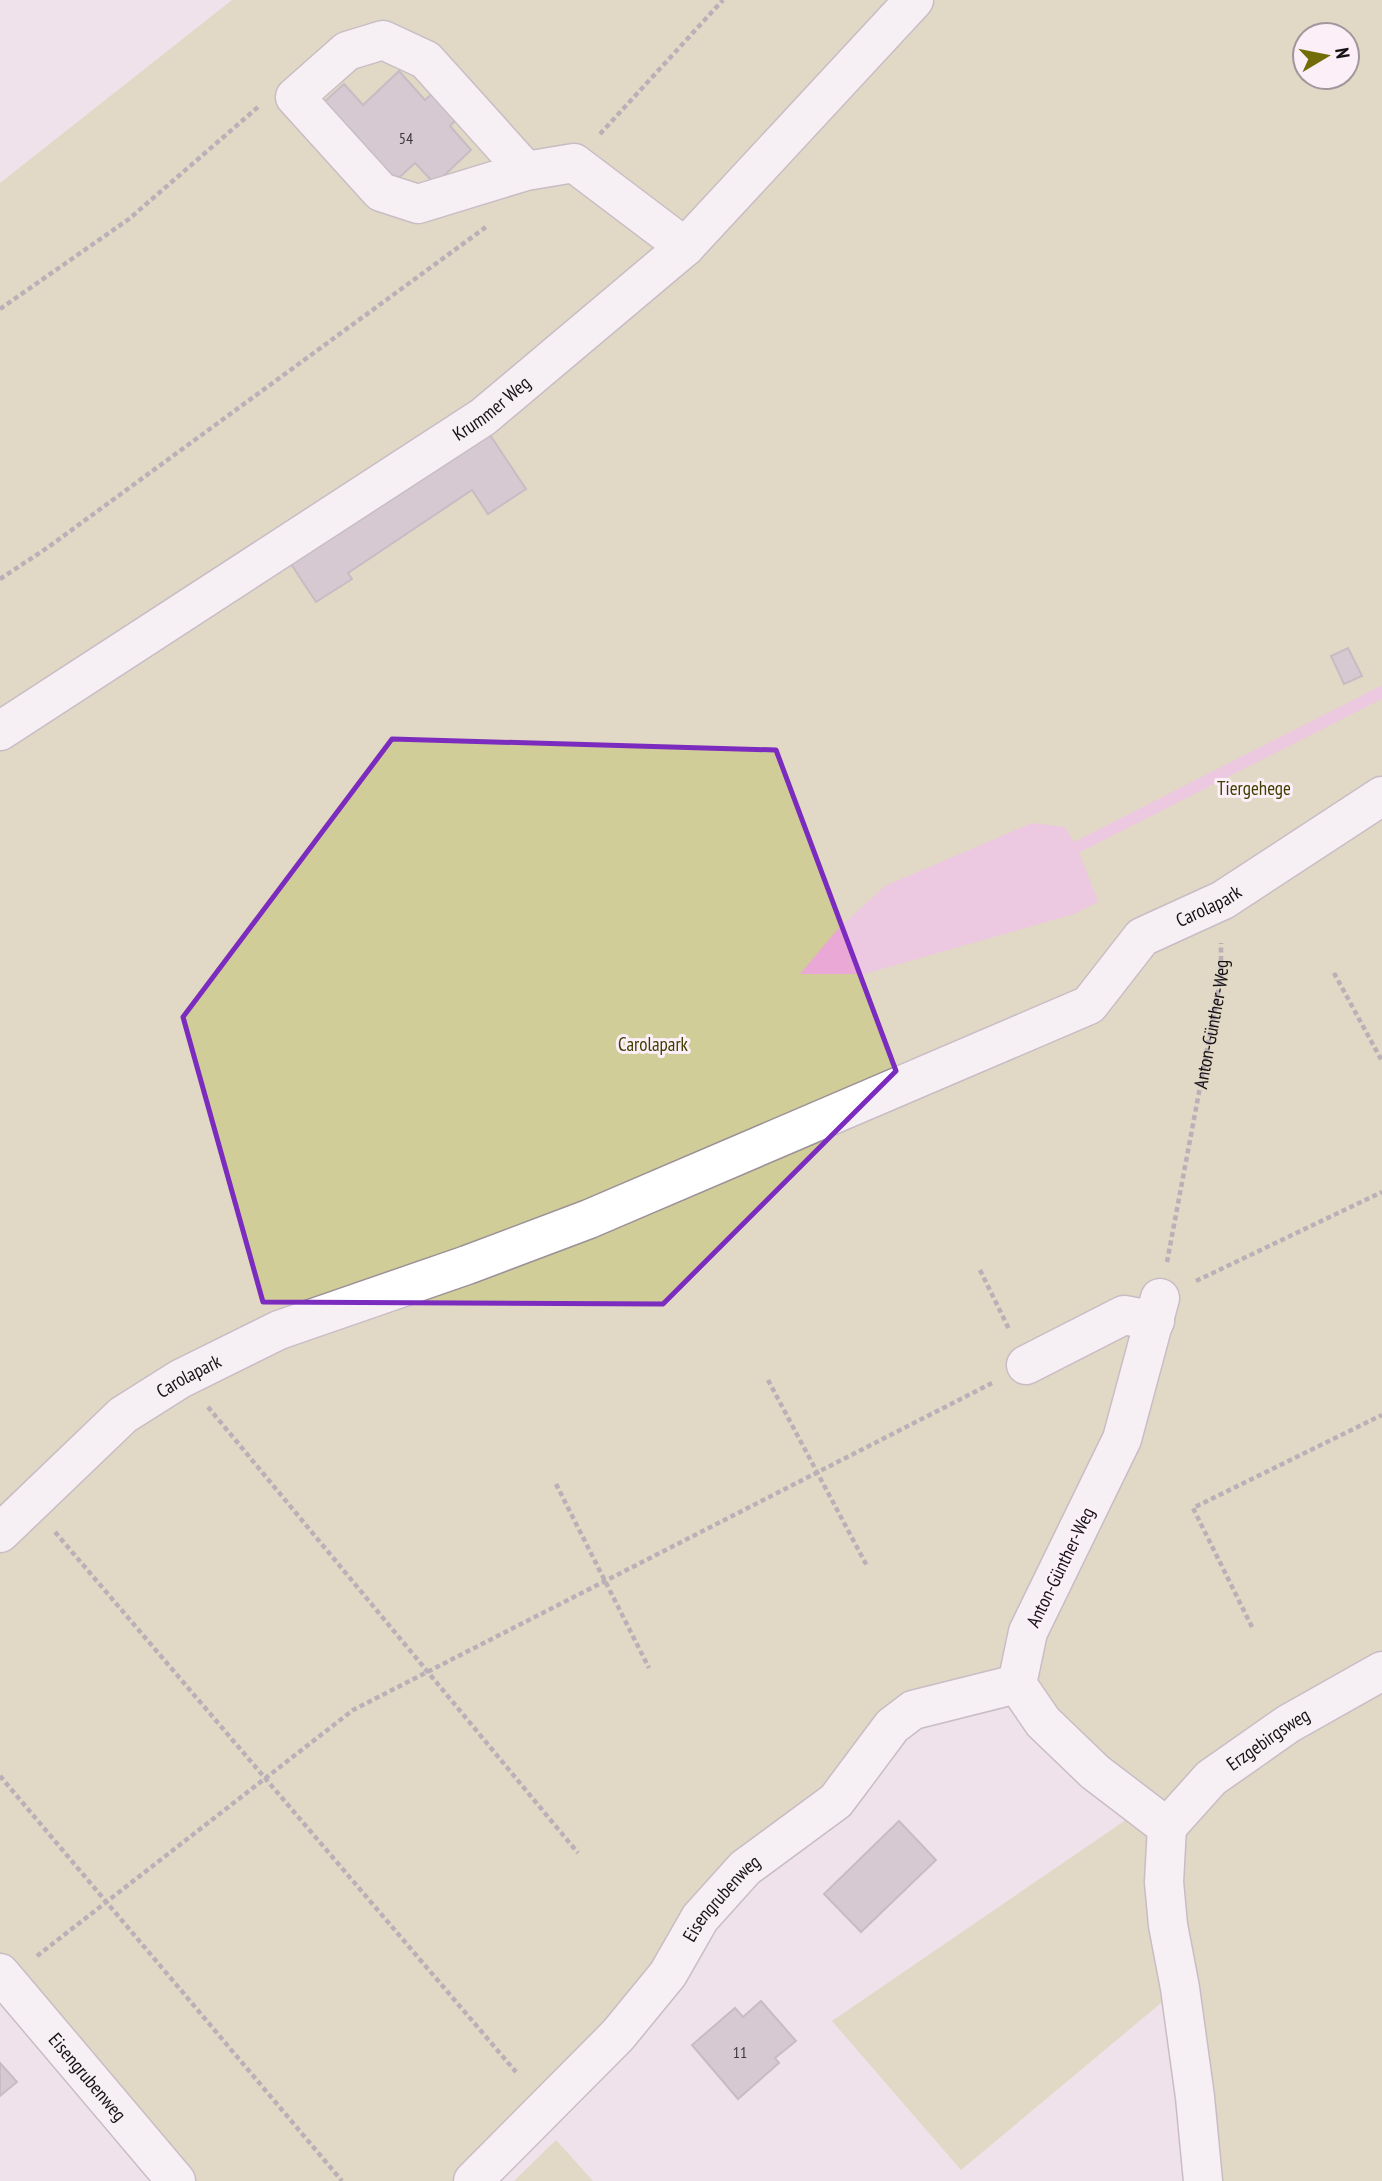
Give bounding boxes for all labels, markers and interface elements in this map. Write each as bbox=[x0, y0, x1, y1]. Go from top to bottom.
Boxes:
north arrow bbox=[1291, 21, 1361, 91]
text: N bbox=[1330, 46, 1355, 60]
house number: 54 bbox=[399, 128, 413, 148]
street label: Krummer Weg bbox=[448, 371, 535, 446]
park label: Tiergehege bbox=[1217, 776, 1291, 800]
street label: Carolapark bbox=[1172, 879, 1246, 932]
street label: Anton-Günther-Weg bbox=[1188, 960, 1233, 1091]
park label: Carolapark bbox=[618, 1032, 689, 1056]
street label: Carolapark bbox=[152, 1348, 225, 1403]
street label: Anton-Günther-Weg bbox=[1021, 1503, 1099, 1631]
street label: Erzgebirgsweg bbox=[1222, 1702, 1314, 1775]
street label: Eisengrubenweg bbox=[677, 1849, 765, 1946]
street label: Eisengrubenweg bbox=[44, 2028, 132, 2126]
house number: 11 bbox=[733, 2042, 747, 2062]

